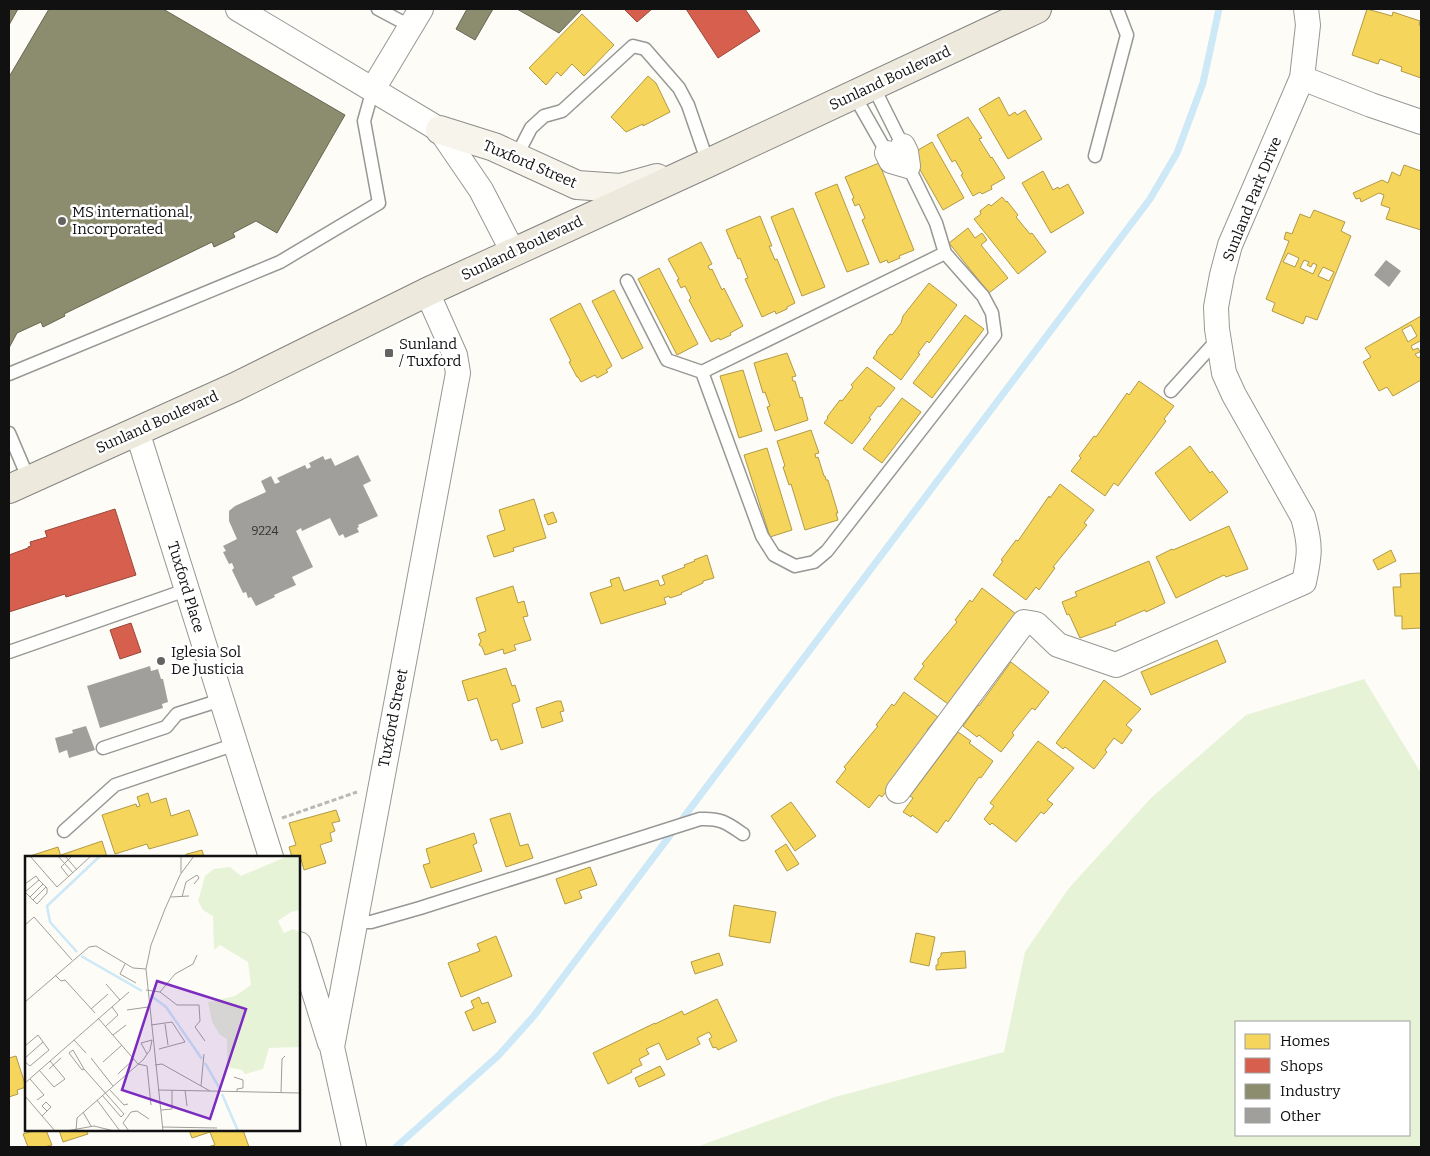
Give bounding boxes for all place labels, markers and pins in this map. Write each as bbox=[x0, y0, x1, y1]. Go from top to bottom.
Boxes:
place label: MS international, Incorporated bbox=[72, 203, 193, 238]
marker: MS international, Incorporated bbox=[56, 215, 68, 227]
place label: Sunland / Tuxford bbox=[399, 335, 461, 370]
marker: Sunland / Tuxford bbox=[383, 347, 395, 359]
place label: Iglesia Sol De Justicia bbox=[171, 643, 244, 678]
marker: Iglesia Sol De Justicia bbox=[155, 655, 167, 667]

